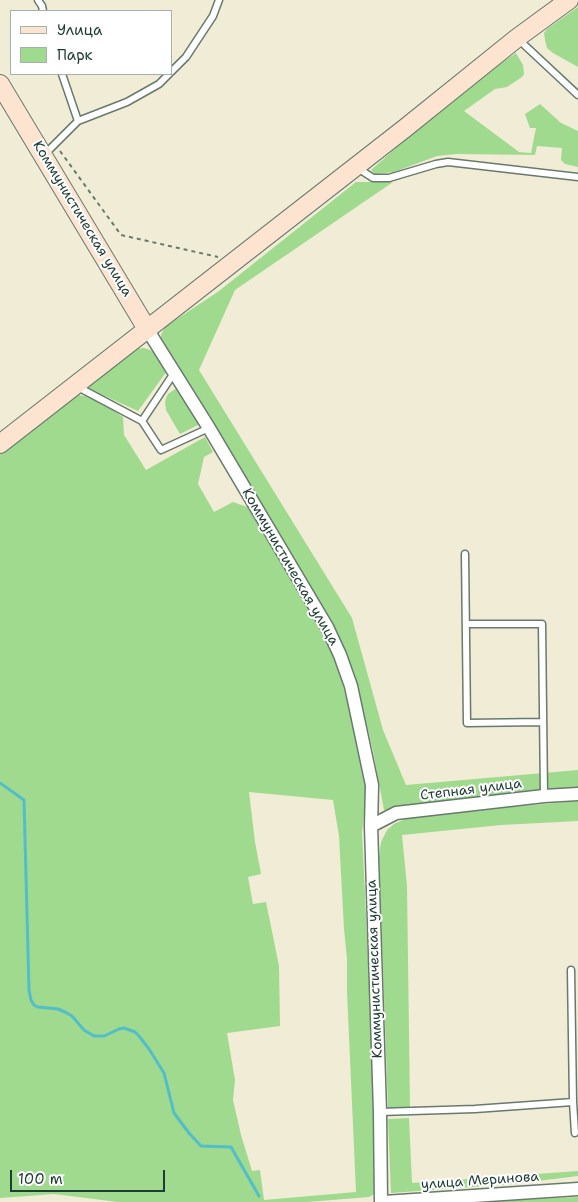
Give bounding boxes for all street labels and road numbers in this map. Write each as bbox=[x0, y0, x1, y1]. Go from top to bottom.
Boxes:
street label: Коммунистическая улица bbox=[29, 138, 135, 300]
street label: Коммунистическая улица bbox=[238, 485, 342, 649]
street label: Степная улица bbox=[419, 775, 523, 805]
street label: Коммунистическая улица bbox=[363, 879, 387, 1059]
street label: улица Меринова bbox=[420, 1168, 540, 1194]

